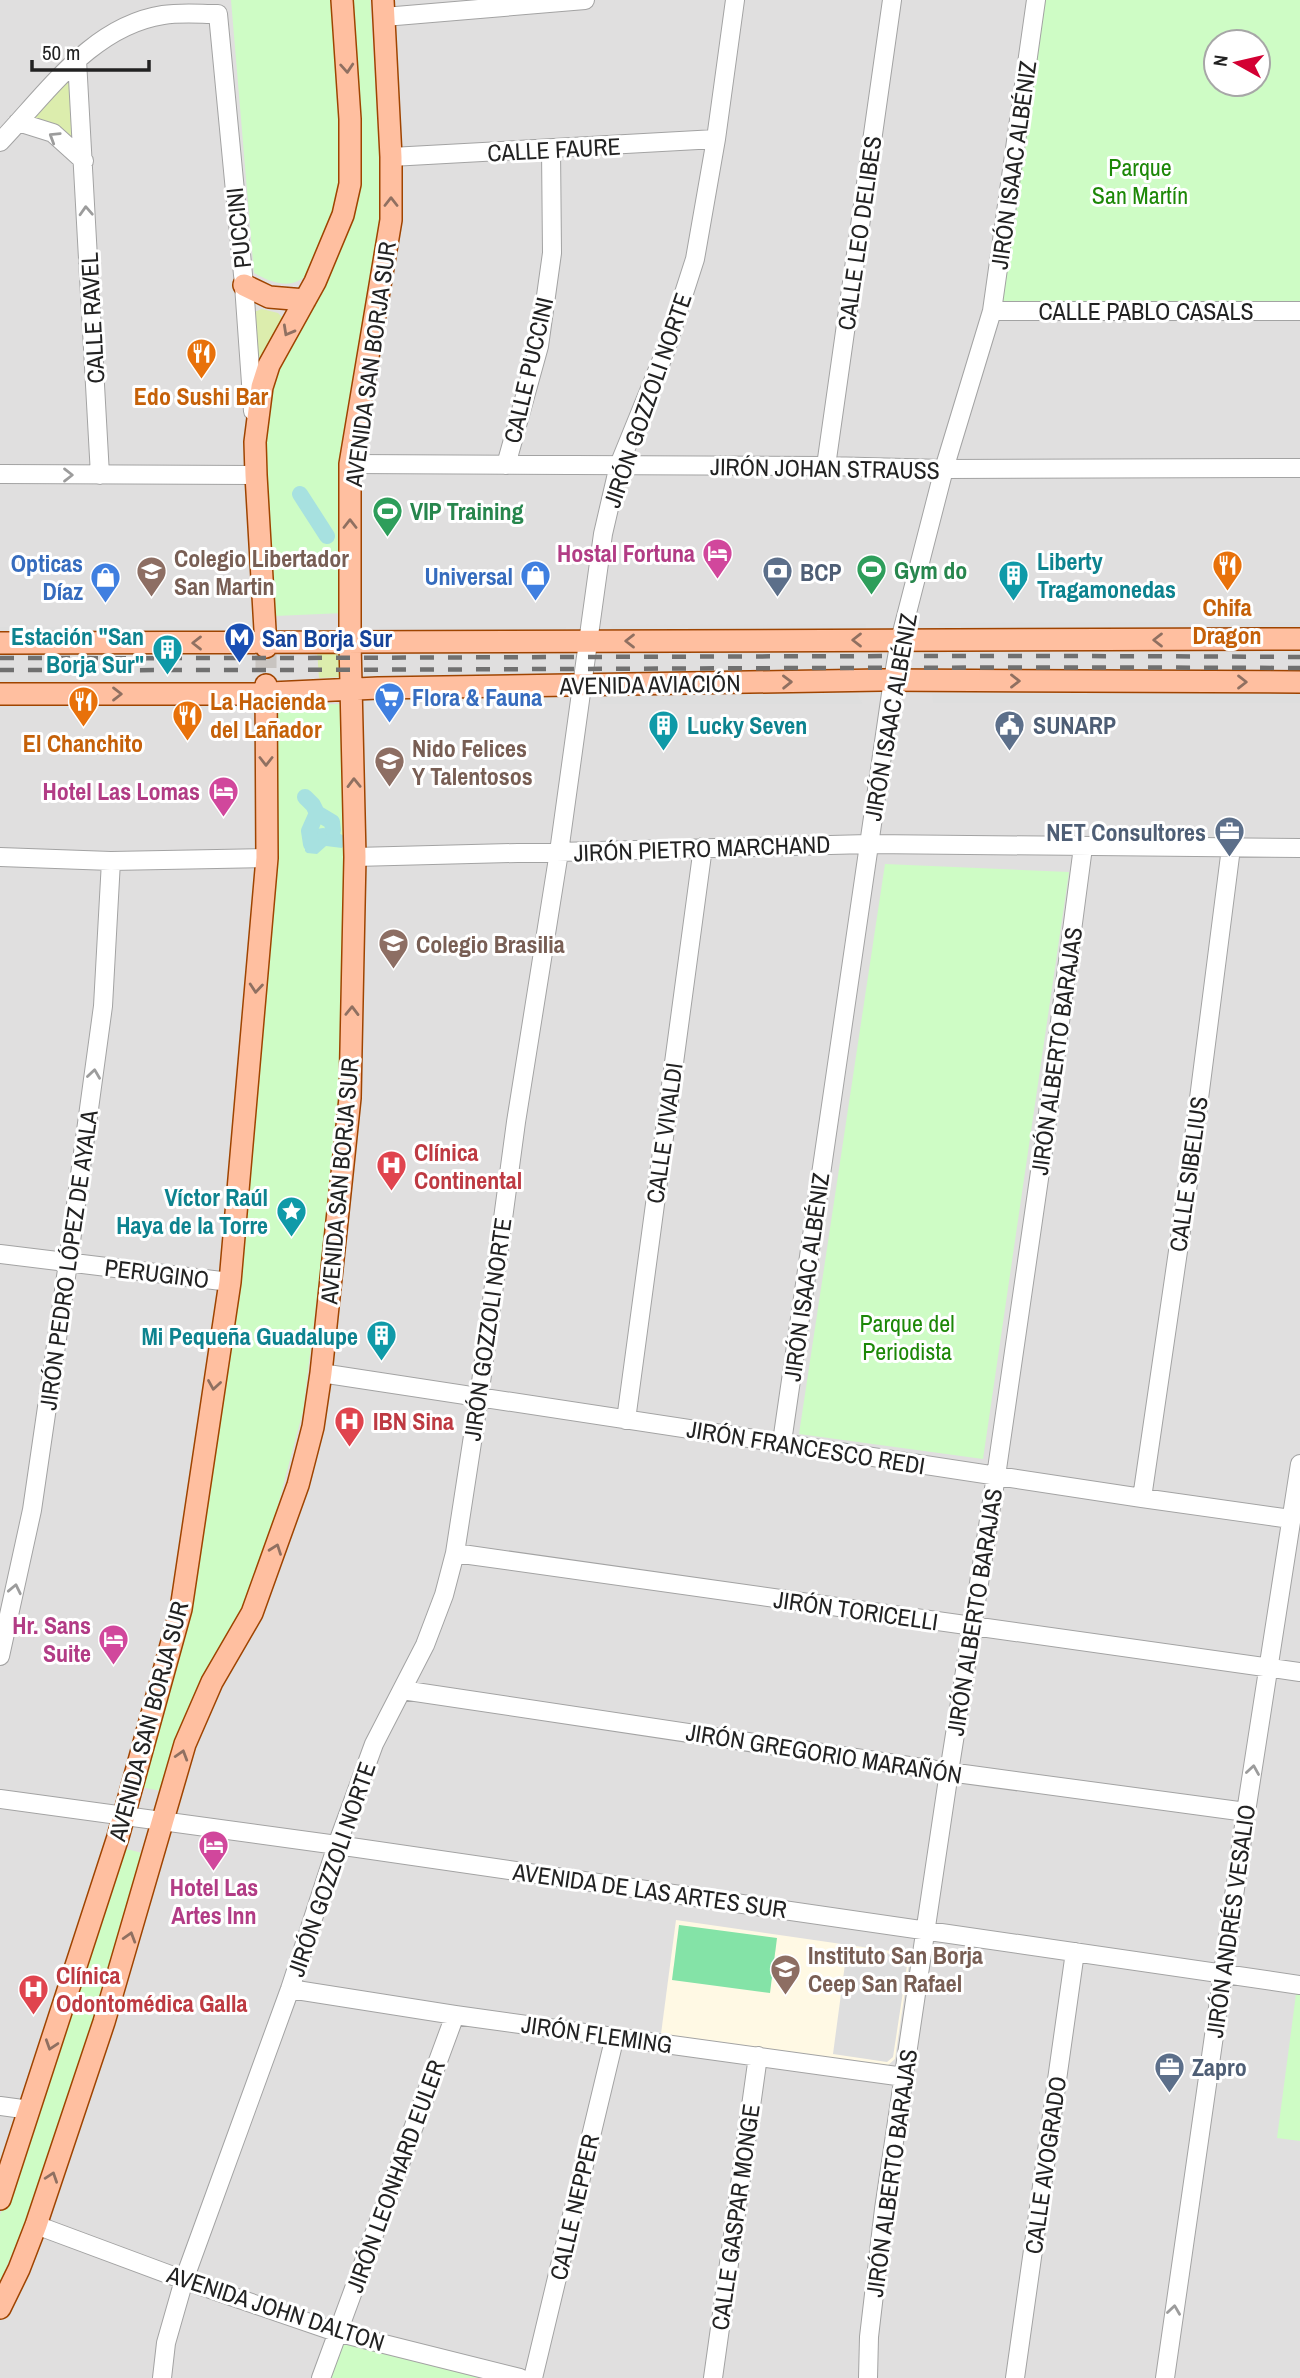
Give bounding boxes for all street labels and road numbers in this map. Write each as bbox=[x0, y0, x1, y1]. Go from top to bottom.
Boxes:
street label: JIRÓN ISAAC ALBÉNIZ bbox=[983, 59, 1043, 271]
street label: CALLE FAURE bbox=[487, 130, 621, 168]
street label: CALLE LEO DELIBES bbox=[830, 134, 888, 332]
street label: PUCCINI bbox=[218, 186, 258, 270]
street label: AVENIDA SAN BORJA SUR bbox=[337, 240, 403, 489]
street label: CALLE RAVEL bbox=[73, 252, 111, 384]
street label: JIRÓN GOZZOLI NORTE bbox=[595, 288, 699, 512]
street label: CALLE PUCCINI bbox=[496, 294, 560, 446]
street label: CALLE PABLO CASALS bbox=[1038, 295, 1254, 327]
street label: JIRÓN JOHAN STRAUSS bbox=[710, 450, 940, 486]
street label: JIRÓN ISAAC ALBÉNIZ bbox=[856, 611, 924, 823]
street label: AVENIDA AVIACIÓN bbox=[558, 666, 741, 702]
street label: JIRÓN PIETRO MARCHAND bbox=[573, 828, 831, 868]
street label: JIRÓN ALBERTO BARAJAS bbox=[1023, 925, 1089, 1177]
street label: AVENIDA SAN BORJA SUR bbox=[312, 1057, 366, 1306]
street label: CALLE VIVALDI bbox=[638, 1061, 690, 1205]
street label: CALLE SIBELIUS bbox=[1161, 1094, 1215, 1254]
street label: JIRÓN PEDRO LÓPEZ DE AYALA bbox=[31, 1107, 105, 1412]
street label: JIRÓN ISAAC ALBÉNIZ bbox=[776, 1171, 836, 1383]
street label: JIRÓN GOZZOLI NORTE bbox=[456, 1215, 518, 1443]
street label: PERUGINO bbox=[103, 1251, 211, 1295]
street label: JIRÓN FRANCESCO REDI bbox=[685, 1412, 927, 1482]
street label: JIRÓN ALBERTO BARAJAS bbox=[939, 1486, 1009, 1738]
street label: JIRÓN TORICELLI bbox=[772, 1583, 940, 1637]
street label: AVENIDA SAN BORJA SUR bbox=[100, 1598, 195, 1845]
street label: JIRÓN GREGORIO MARAÑÓN bbox=[684, 1715, 964, 1791]
street label: JIRÓN GOZZOLI NORTE bbox=[279, 1757, 383, 1981]
street label: JIRÓN ANDRÉS VESALIO bbox=[1198, 1802, 1262, 2040]
street label: AVENIDA DE LAS ARTES SUR bbox=[510, 1855, 789, 1925]
street label: JIRÓN FLEMING bbox=[520, 2008, 674, 2060]
street label: JIRÓN ALBERTO BARAJAS bbox=[858, 2047, 924, 2299]
street label: JIRÓN LEONHARD EULER bbox=[338, 2055, 452, 2297]
street label: CALLE AVOGRADO bbox=[1017, 2074, 1073, 2256]
street label: CALLE GASPAR MONGE bbox=[703, 2102, 767, 2332]
street label: CALLE NEPPER bbox=[542, 2131, 606, 2283]
street label: AVENIDA JOHN DALTON bbox=[162, 2257, 389, 2358]

